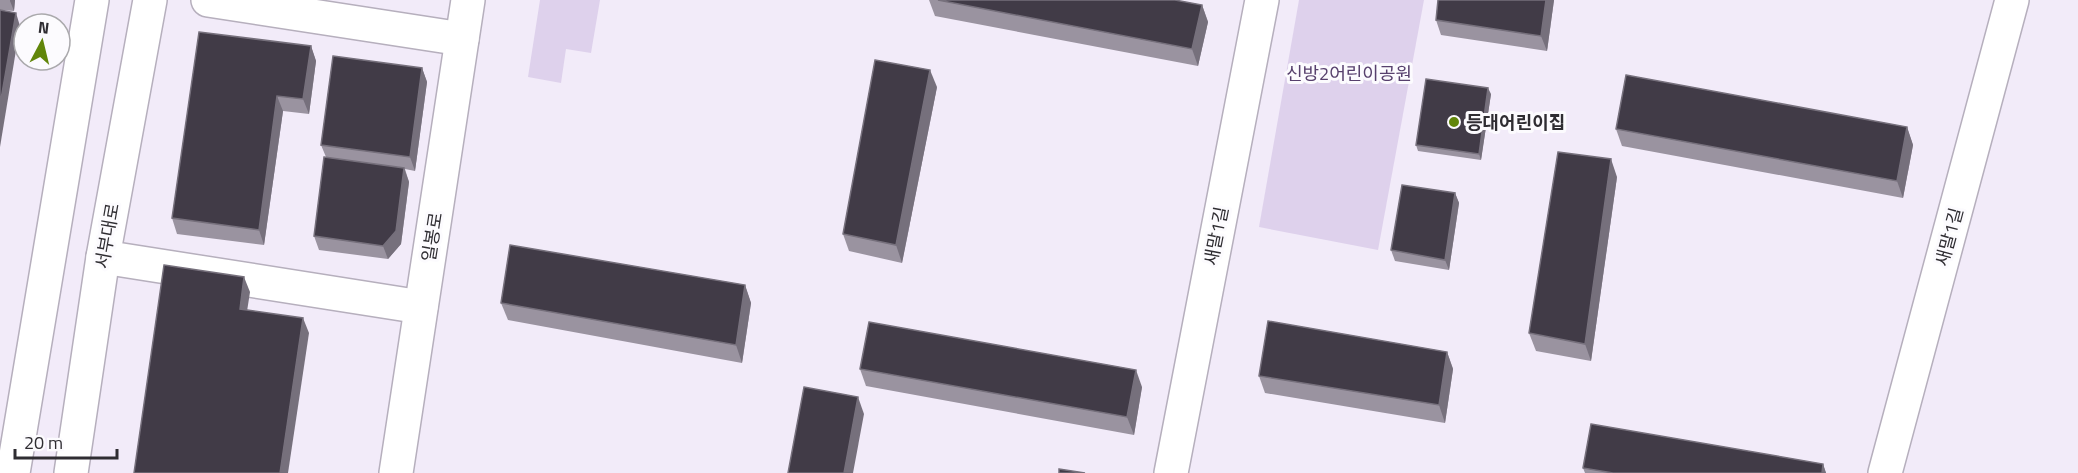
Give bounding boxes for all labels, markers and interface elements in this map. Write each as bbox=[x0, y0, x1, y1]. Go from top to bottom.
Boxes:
north arrow bbox=[12, 12, 72, 72]
text: N bbox=[37, 15, 51, 40]
park label: 신방2어린이공원 bbox=[1286, 60, 1412, 87]
place label: 등대어린이집 bbox=[1466, 109, 1565, 136]
marker: 등대어린이집 bbox=[1447, 115, 1461, 129]
street label: 서부대로 bbox=[88, 201, 126, 271]
street label: 새말1길 bbox=[1197, 204, 1235, 268]
street label: 새말1길 bbox=[1928, 205, 1970, 269]
street label: 일봉로 bbox=[415, 210, 449, 264]
scale bar bbox=[15, 422, 117, 460]
text: 20 m bbox=[24, 429, 63, 456]

